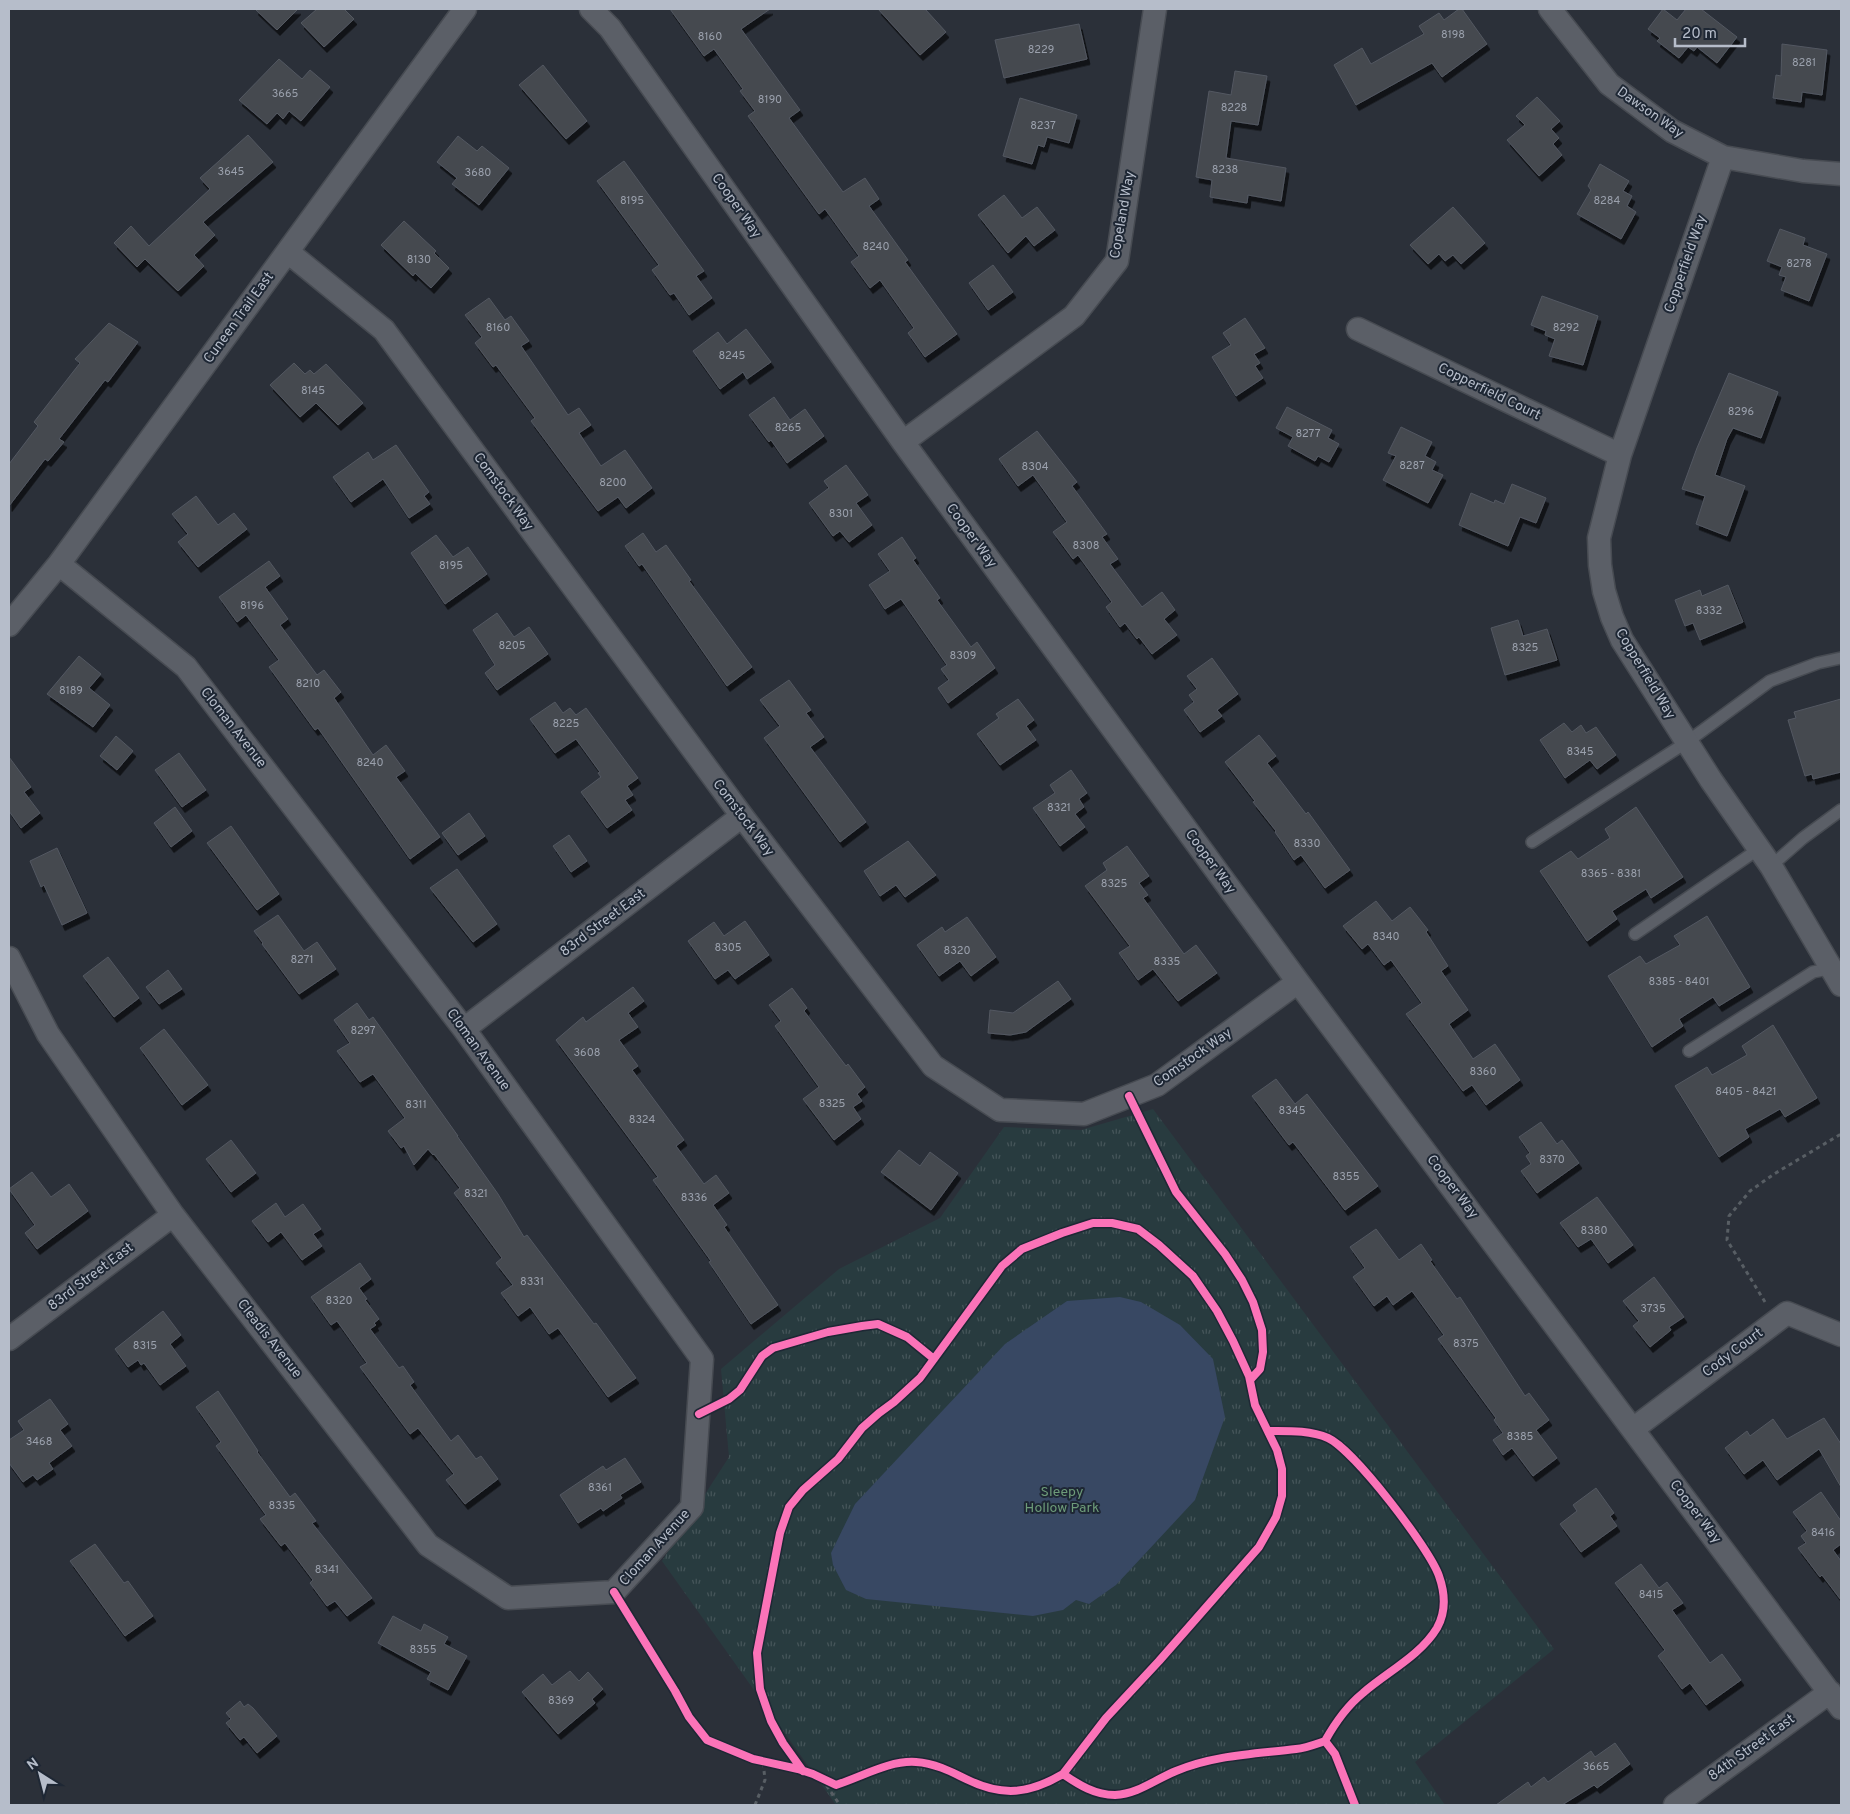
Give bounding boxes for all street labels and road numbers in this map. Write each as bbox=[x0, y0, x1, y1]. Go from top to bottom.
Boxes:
street label: Dawson Way bbox=[1613, 84, 1687, 142]
street label: Cooper Way bbox=[707, 170, 765, 242]
street label: Copeland Way bbox=[1107, 170, 1139, 260]
street label: Copperfield Way bbox=[1661, 213, 1711, 315]
street label: Cuneen Trail East bbox=[200, 269, 278, 367]
street label: Copperfield Court bbox=[1435, 360, 1543, 424]
street label: Comstock Way bbox=[469, 450, 537, 534]
street label: Cooper Way bbox=[942, 501, 1000, 571]
street label: Copperfield Way bbox=[1611, 626, 1679, 722]
street label: Cloman Avenue bbox=[196, 684, 270, 772]
street label: Comstock Way bbox=[709, 776, 777, 860]
street label: Cooper Way bbox=[1181, 827, 1239, 897]
street label: 83rd Street East bbox=[557, 885, 649, 961]
street label: Cloman Avenue bbox=[443, 1006, 513, 1094]
street label: Comstock Way bbox=[1150, 1025, 1236, 1091]
street label: Cooper Way bbox=[1423, 1152, 1481, 1222]
street label: 83rd Street East bbox=[45, 1239, 137, 1315]
street label: Cleadis Avenue bbox=[233, 1296, 305, 1382]
street label: Cody Court bbox=[1699, 1325, 1767, 1381]
street label: Cooper Way bbox=[1666, 1477, 1724, 1547]
street label: Cloman Avenue bbox=[616, 1506, 694, 1590]
street label: 84th Street East bbox=[1705, 1711, 1799, 1785]

